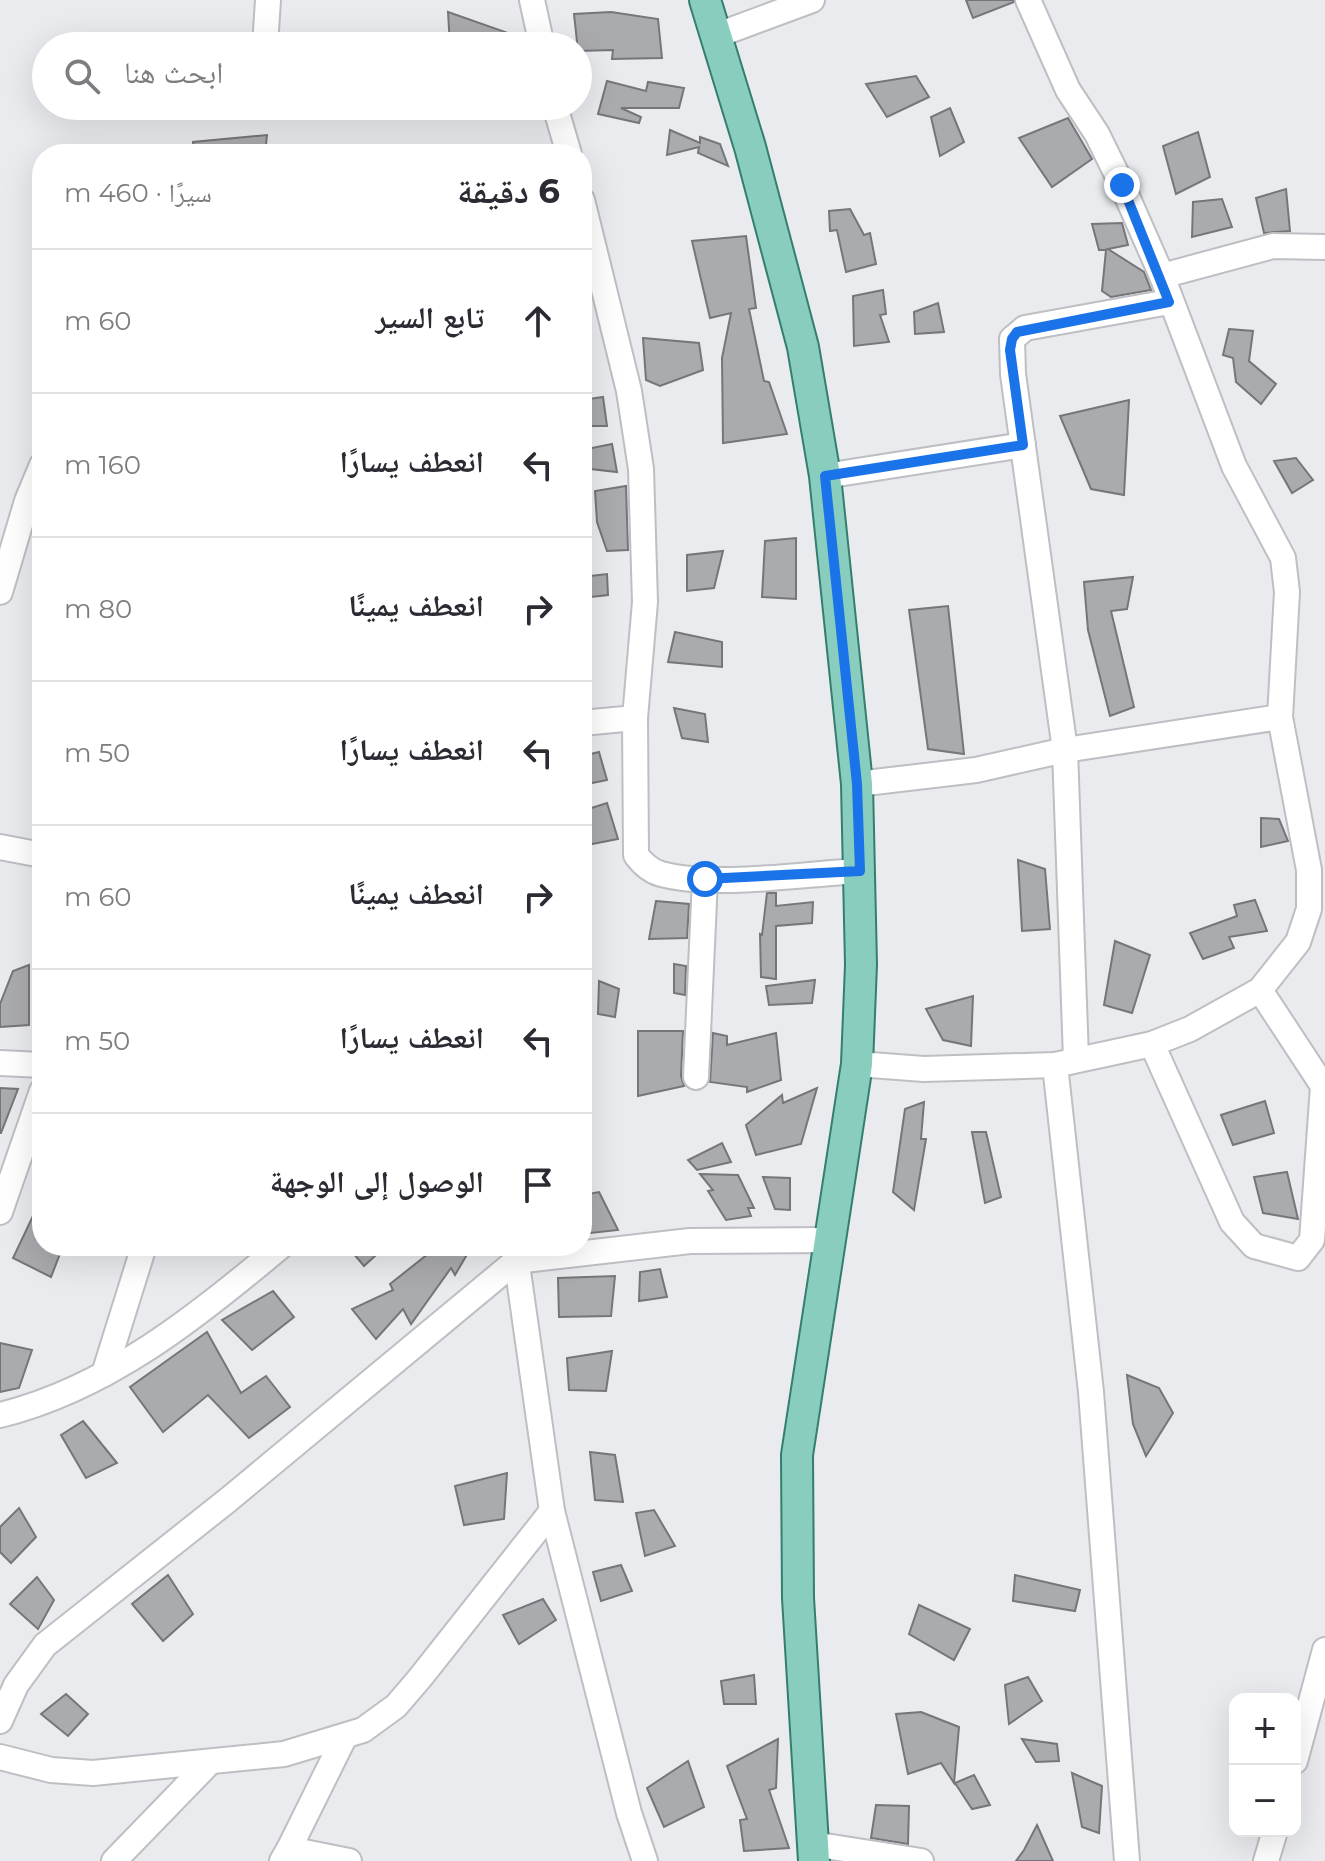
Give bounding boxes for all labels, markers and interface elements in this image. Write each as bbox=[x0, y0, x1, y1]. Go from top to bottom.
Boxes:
search box bbox=[32, 32, 592, 120]
icon: search bbox=[60, 54, 104, 98]
text: ابحث هنا bbox=[124, 54, 223, 91]
route end bbox=[1104, 167, 1140, 203]
text: 6 دقيقة bbox=[457, 170, 560, 212]
text: سيرًا · 460 m bbox=[64, 177, 212, 209]
text: تابع السير bbox=[375, 299, 484, 336]
icon: ahead bbox=[516, 299, 560, 343]
text: 60 m bbox=[64, 305, 131, 337]
text: انعطف يسارًا bbox=[339, 443, 484, 480]
icon: left bbox=[516, 443, 560, 487]
text: 160 m bbox=[64, 449, 141, 481]
text: انعطف يمينًا bbox=[348, 587, 484, 624]
icon: right bbox=[516, 587, 560, 631]
text: 80 m bbox=[64, 593, 132, 625]
text: انعطف يسارًا bbox=[339, 731, 484, 768]
icon: left bbox=[516, 731, 560, 775]
text: 50 m bbox=[64, 737, 130, 769]
route start bbox=[687, 861, 723, 897]
text: انعطف يمينًا bbox=[348, 875, 484, 912]
icon: right bbox=[516, 875, 560, 919]
text: 60 m bbox=[64, 881, 131, 913]
text: انعطف يسارًا bbox=[339, 1019, 484, 1056]
icon: left bbox=[516, 1019, 560, 1063]
text: 50 m bbox=[64, 1025, 130, 1057]
text: الوصول إلى الوجهة bbox=[270, 1163, 484, 1200]
icon: arrive bbox=[516, 1163, 560, 1207]
map controls bbox=[1229, 1693, 1301, 1837]
button: + bbox=[1229, 1693, 1301, 1765]
button: − bbox=[1229, 1765, 1301, 1837]

